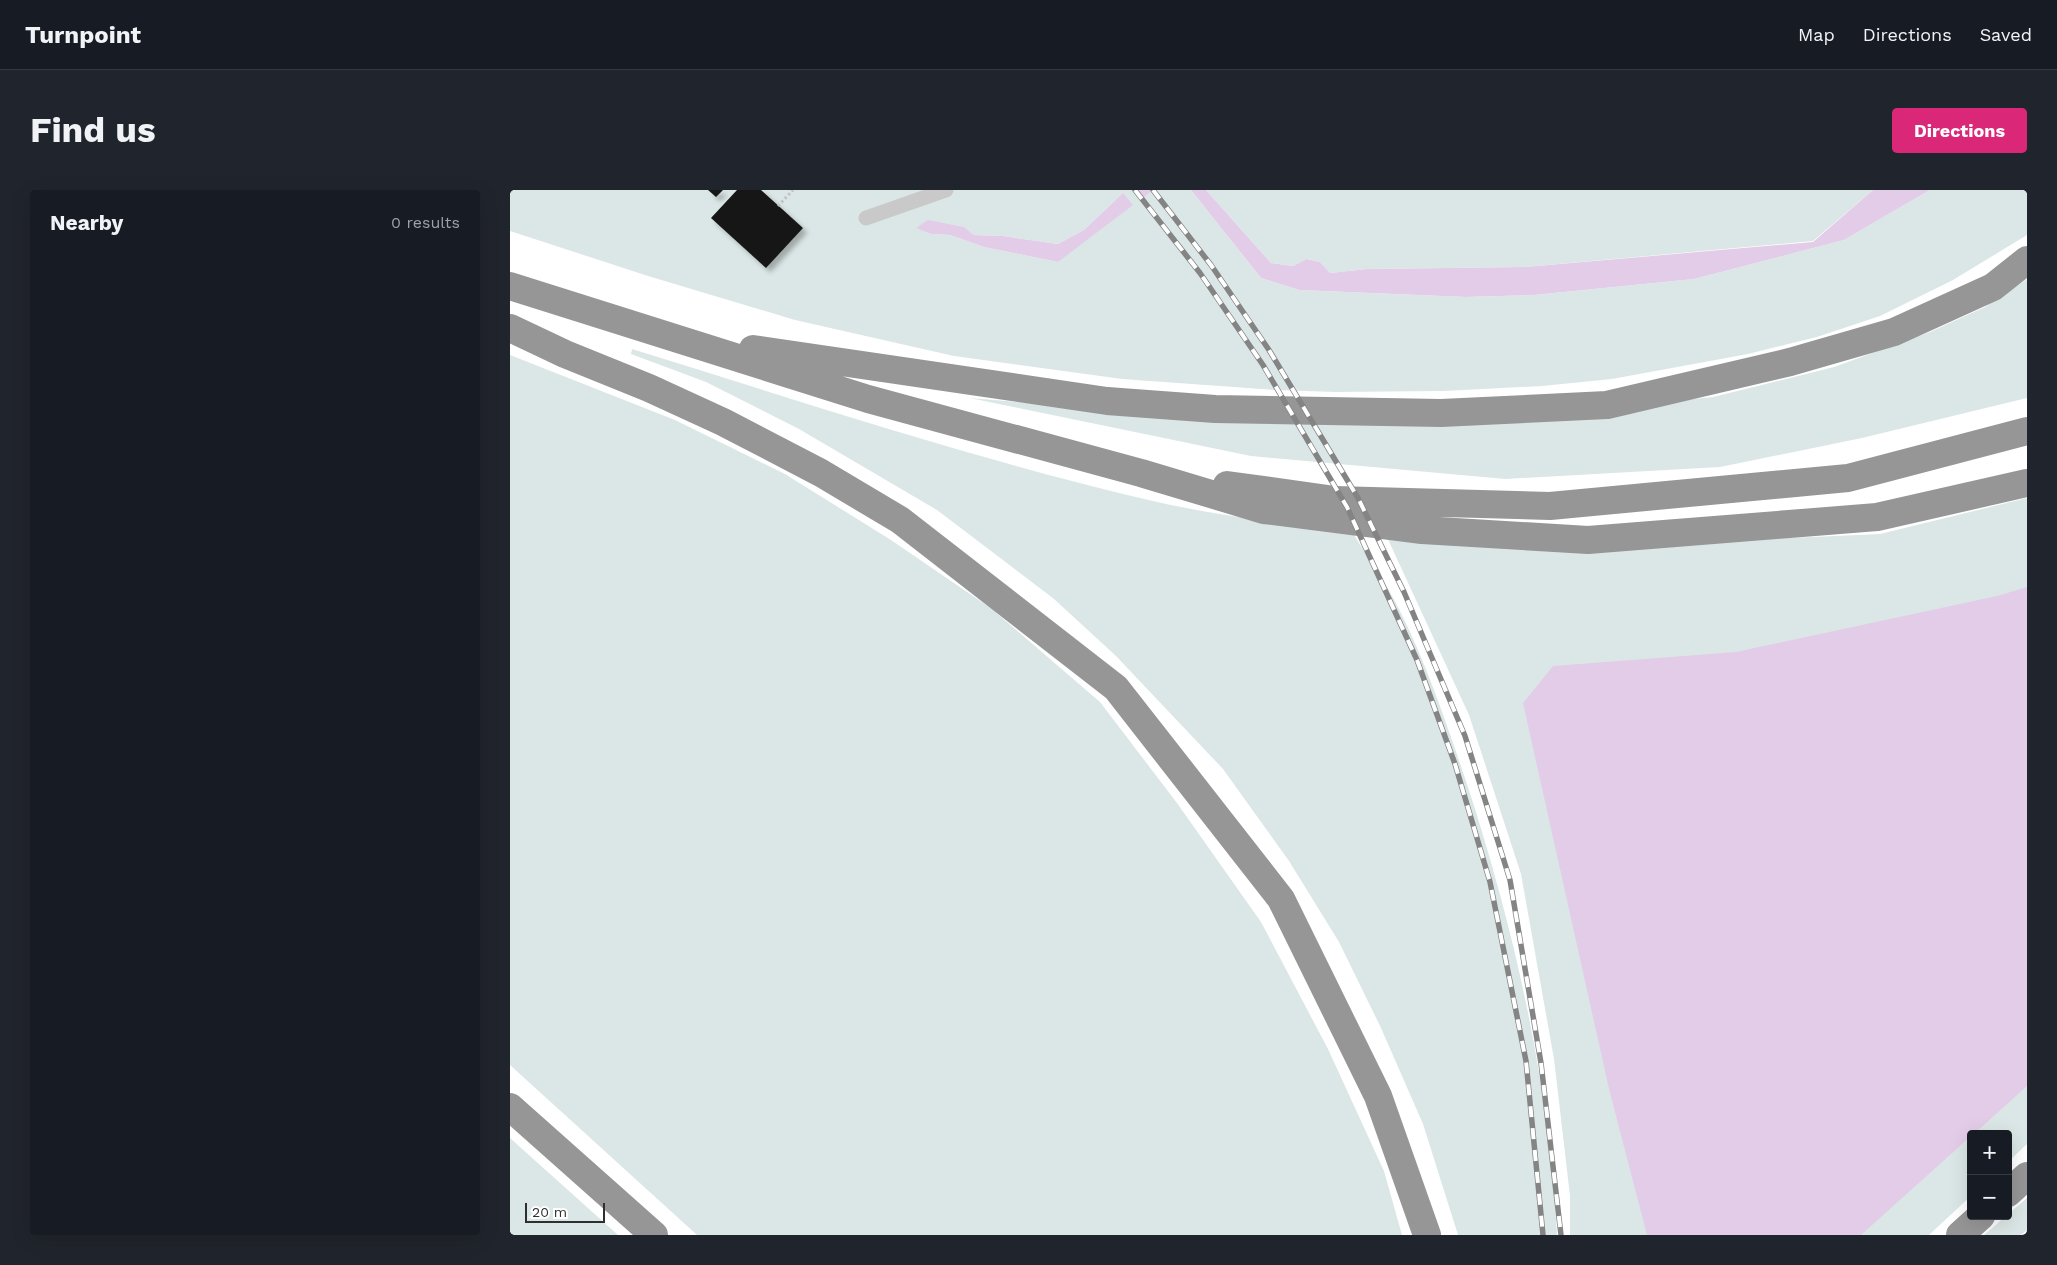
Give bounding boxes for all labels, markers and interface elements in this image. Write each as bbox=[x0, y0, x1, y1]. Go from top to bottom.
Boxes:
text: Turnpoint bbox=[25, 21, 141, 49]
text: Map bbox=[1798, 24, 1835, 45]
text: Directions bbox=[1863, 24, 1952, 45]
text: Saved bbox=[1980, 24, 2032, 45]
button: Directions bbox=[1892, 108, 2027, 153]
text: Find us bbox=[30, 109, 156, 151]
text: Nearby bbox=[50, 210, 123, 235]
text: 0 results bbox=[391, 213, 460, 232]
map controls bbox=[1967, 1130, 2012, 1220]
button: + bbox=[1967, 1130, 2012, 1175]
button: − bbox=[1967, 1175, 2012, 1220]
scale bar bbox=[525, 1200, 605, 1223]
text: 20 m bbox=[532, 1204, 567, 1220]

